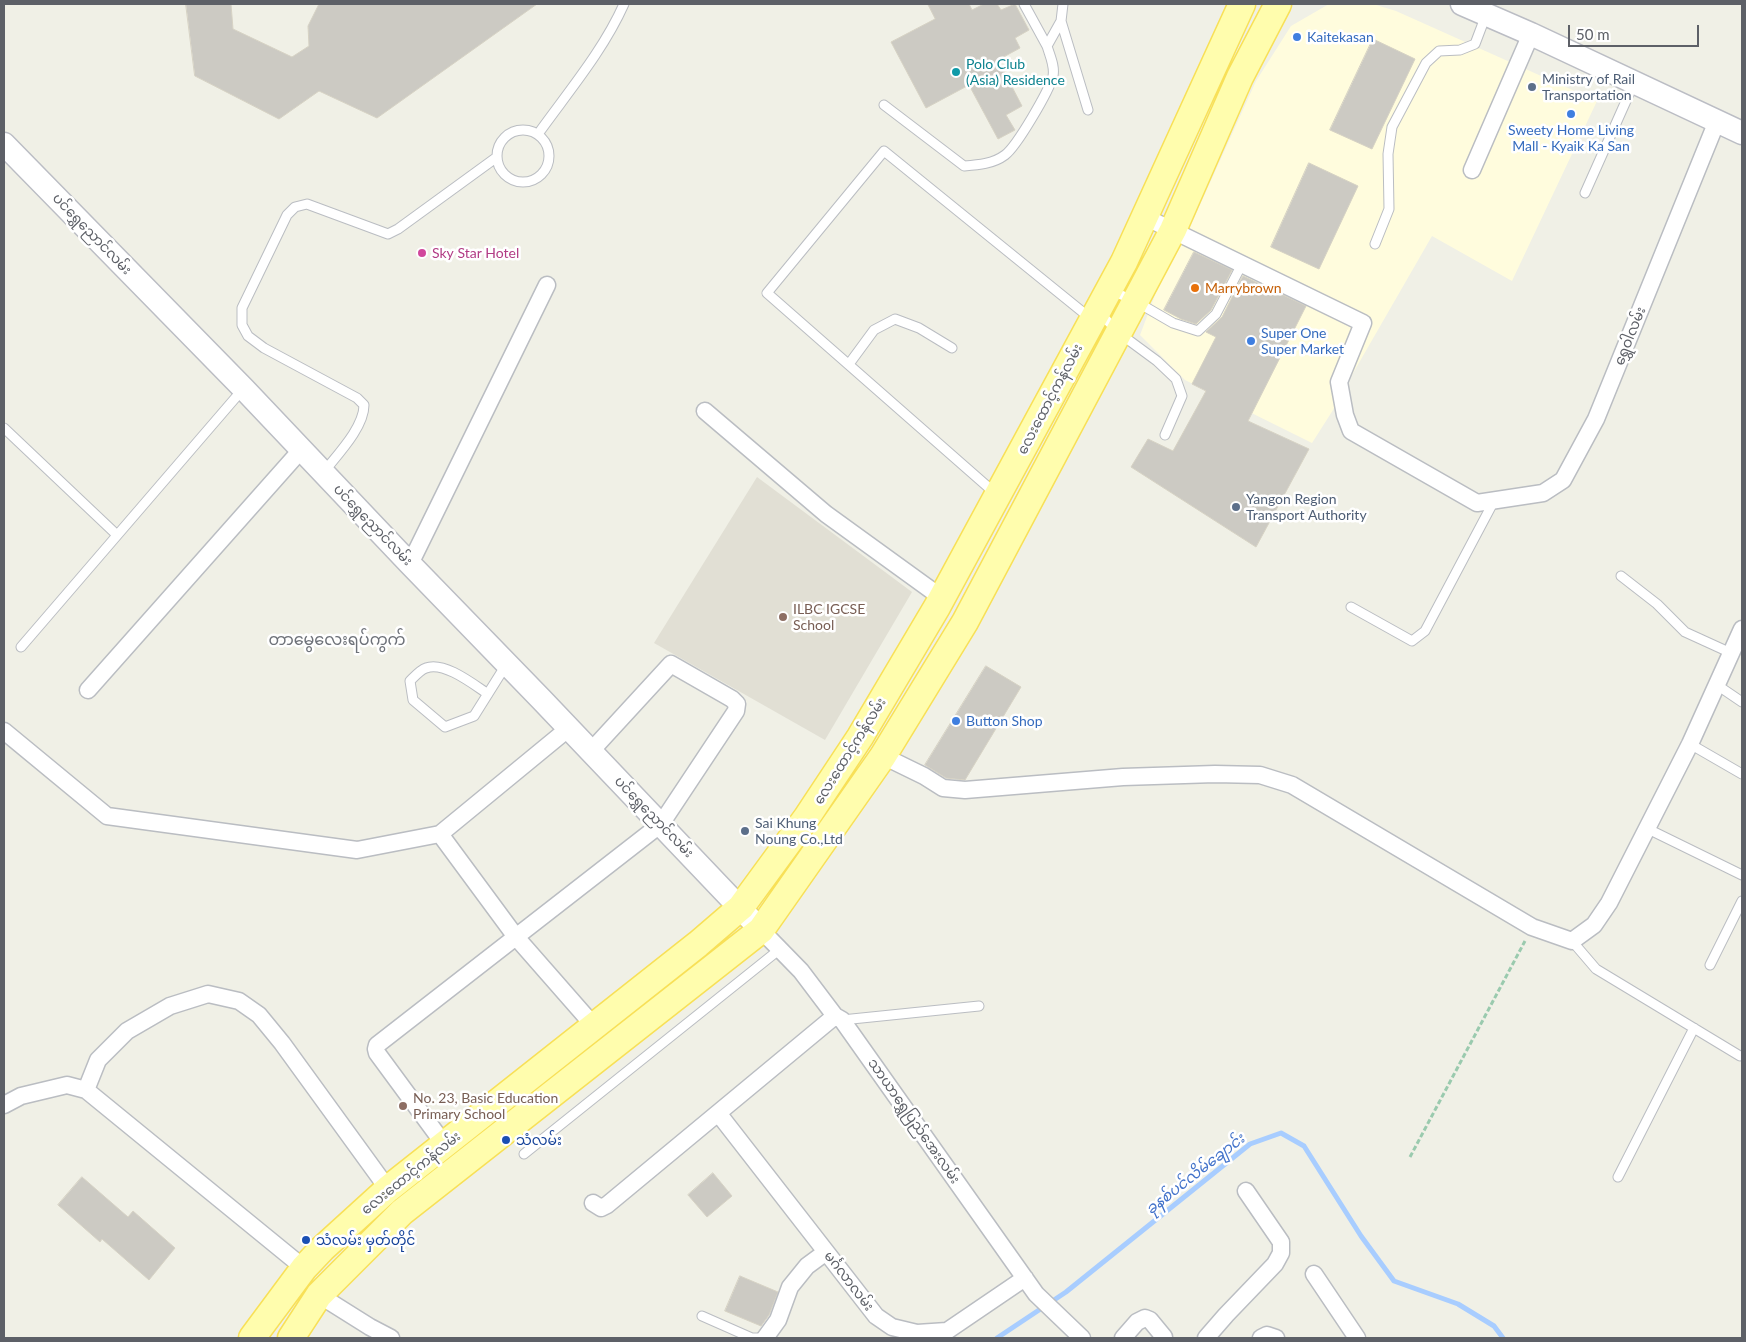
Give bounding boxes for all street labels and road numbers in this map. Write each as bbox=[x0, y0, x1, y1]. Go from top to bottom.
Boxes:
street label: ပင်ရွှေညောင်လမ်း bbox=[49, 190, 135, 278]
street label: ရွှေဝါလမ်း bbox=[1611, 304, 1649, 368]
street label: လေးထောင့်ကန်လမ်း bbox=[1014, 341, 1086, 457]
street label: ပင်ရွှေညောင်လမ်း bbox=[330, 481, 416, 569]
street label: လေးထောင့်ကန်လမ်း bbox=[810, 694, 890, 808]
street label: ပင်ရွှေညောင်လမ်း bbox=[611, 773, 697, 861]
street label: သာယာရွှေပြည်အေးလမ်း bbox=[864, 1055, 964, 1187]
street label: လေးထောင့်ကန်လမ်း bbox=[358, 1128, 464, 1218]
street label: မင်္ဂလာလမ်း bbox=[821, 1248, 877, 1314]

